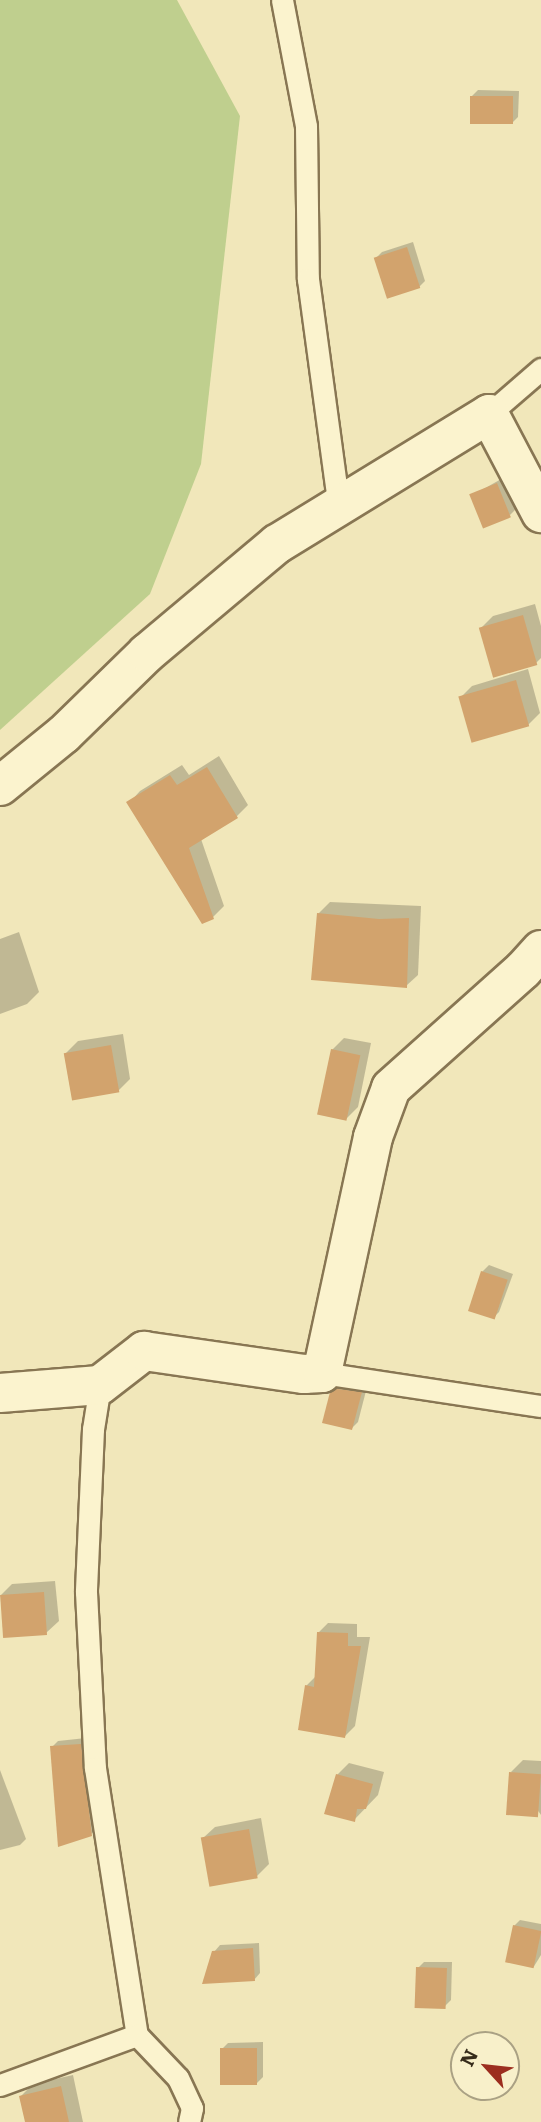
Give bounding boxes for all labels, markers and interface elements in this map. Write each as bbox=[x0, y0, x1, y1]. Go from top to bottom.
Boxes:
north arrow bbox=[450, 2031, 520, 2101]
text: N bbox=[452, 2044, 484, 2071]

